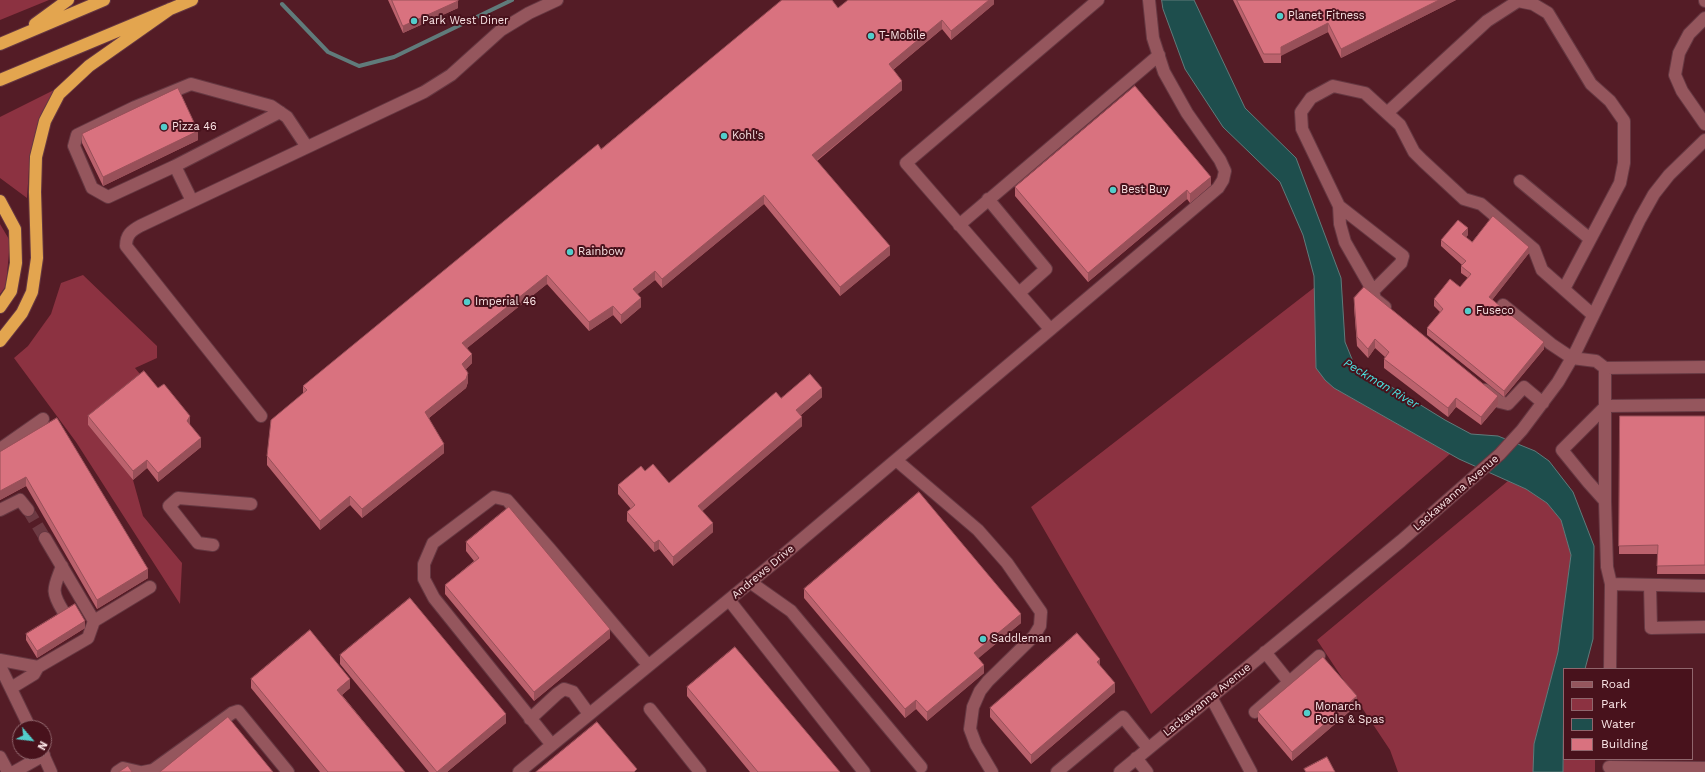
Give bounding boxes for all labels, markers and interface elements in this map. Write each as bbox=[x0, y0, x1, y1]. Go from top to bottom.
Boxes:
place label: Planet Fitness bbox=[1288, 9, 1365, 23]
marker: Planet Fitness bbox=[1275, 11, 1285, 21]
place label: Park West Diner bbox=[422, 14, 509, 28]
marker: Park West Diner bbox=[409, 16, 419, 26]
place label: T-Mobile bbox=[879, 29, 926, 43]
marker: T-Mobile bbox=[866, 31, 876, 41]
place label: Pizza 46 bbox=[172, 120, 217, 134]
marker: Pizza 46 bbox=[159, 122, 169, 132]
place label: Kohl's bbox=[732, 129, 764, 143]
marker: Kohl's bbox=[719, 131, 729, 141]
place label: Best Buy bbox=[1121, 183, 1168, 197]
marker: Best Buy bbox=[1108, 185, 1118, 195]
place label: Rainbow bbox=[578, 245, 624, 259]
marker: Rainbow bbox=[565, 247, 575, 257]
place label: Imperial 46 bbox=[475, 295, 536, 309]
marker: Imperial 46 bbox=[462, 297, 472, 307]
place label: Fuseco bbox=[1476, 304, 1514, 318]
marker: Fuseco bbox=[1463, 306, 1473, 316]
water label: Peckman River bbox=[1341, 356, 1421, 412]
street label: Lackawanna Avenue bbox=[1411, 452, 1501, 534]
street label: Andrews Drive bbox=[729, 542, 797, 602]
place label: Saddleman bbox=[991, 632, 1051, 646]
marker: Saddleman bbox=[978, 634, 988, 644]
street label: Lackawanna Avenue bbox=[1160, 661, 1254, 739]
legend bbox=[1563, 668, 1693, 760]
text: Road bbox=[1601, 677, 1630, 691]
text: Park bbox=[1601, 697, 1627, 711]
place label: Monarch Pools & Spas bbox=[1315, 700, 1384, 726]
marker: Monarch Pools & Spas bbox=[1302, 708, 1312, 718]
text: Water bbox=[1601, 717, 1635, 731]
north arrow bbox=[12, 720, 52, 760]
text: Building bbox=[1601, 737, 1648, 751]
text: N bbox=[35, 739, 50, 752]

